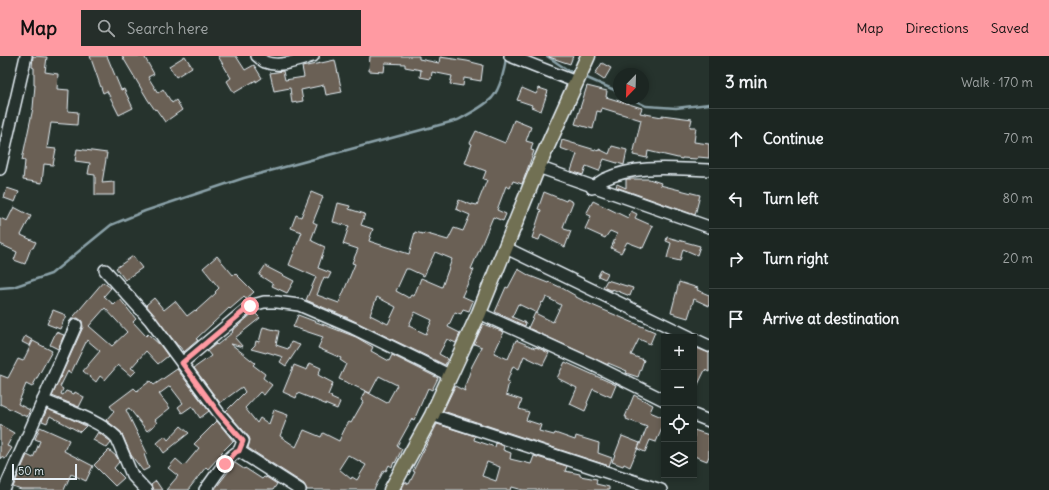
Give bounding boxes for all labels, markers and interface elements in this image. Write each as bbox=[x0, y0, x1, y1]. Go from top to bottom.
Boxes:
search box bbox=[81, 10, 361, 46]
text: Map bbox=[20, 16, 57, 40]
icon: search bbox=[95, 17, 117, 39]
text: Search here bbox=[127, 19, 208, 38]
text: Map bbox=[856, 19, 883, 37]
text: Directions bbox=[905, 19, 969, 37]
text: Saved bbox=[991, 19, 1029, 37]
north arrow bbox=[613, 68, 649, 104]
text: 3 min bbox=[725, 71, 767, 93]
text: Walk · 170 m bbox=[961, 74, 1033, 91]
icon: ahead bbox=[725, 128, 747, 150]
text: Continue bbox=[763, 129, 824, 148]
text: 70 m bbox=[1004, 130, 1033, 147]
icon: left bbox=[725, 188, 747, 210]
text: Turn left bbox=[763, 189, 818, 208]
text: 80 m bbox=[1002, 190, 1033, 207]
icon: right bbox=[725, 248, 747, 270]
text: Turn right bbox=[763, 249, 828, 268]
text: 20 m bbox=[1003, 250, 1033, 267]
route start bbox=[241, 297, 259, 315]
icon: arrive bbox=[725, 308, 747, 330]
text: Arrive at destination bbox=[763, 309, 899, 328]
map controls bbox=[661, 334, 697, 478]
button: + bbox=[661, 334, 697, 370]
button: − bbox=[661, 370, 697, 406]
button: locate bbox=[661, 406, 697, 442]
button: layers bbox=[661, 442, 697, 478]
route end bbox=[216, 455, 234, 473]
scale bar bbox=[12, 462, 77, 481]
text: 50 m bbox=[18, 464, 44, 478]

